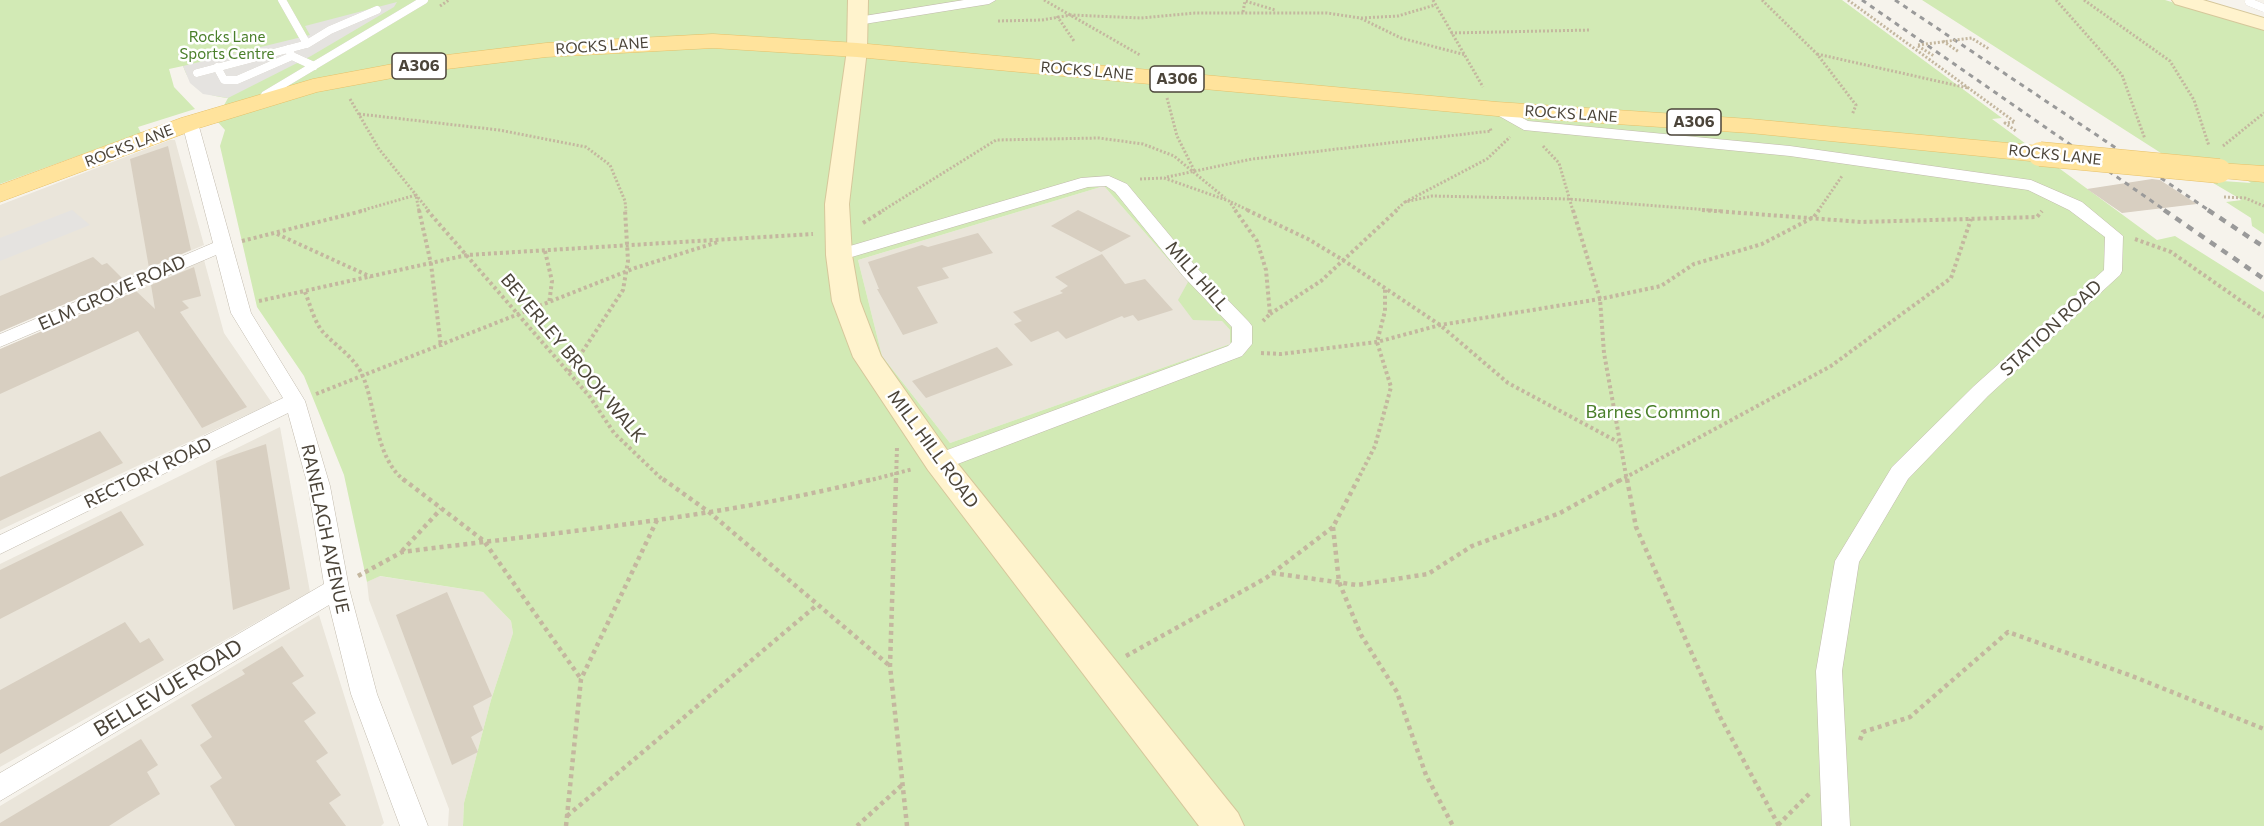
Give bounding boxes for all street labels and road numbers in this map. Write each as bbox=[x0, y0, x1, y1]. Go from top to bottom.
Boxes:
street label: ROCKS LANE bbox=[555, 34, 649, 58]
road number: A306 bbox=[392, 53, 446, 79]
street label: ROCKS LANE bbox=[1040, 58, 1134, 84]
road number: A306 bbox=[1150, 66, 1204, 92]
street label: ROCKS LANE bbox=[1524, 102, 1618, 126]
road number: A306 bbox=[1667, 109, 1721, 135]
street label: ROCKS LANE bbox=[82, 121, 176, 171]
street label: ROCKS LANE bbox=[2008, 141, 2102, 169]
street label: MILL HILL bbox=[1161, 237, 1233, 315]
street label: ELM GROVE ROAD bbox=[35, 251, 189, 335]
street label: BEVERLEY BROOK WALK bbox=[496, 269, 650, 447]
street label: STATION ROAD bbox=[1996, 275, 2106, 381]
street label: MILL HILL ROAD bbox=[883, 386, 983, 512]
street label: RECTORY ROAD bbox=[81, 433, 215, 513]
street label: RANELAGH AVENUE bbox=[296, 442, 354, 616]
street label: BELLEVUE ROAD bbox=[89, 634, 247, 742]

